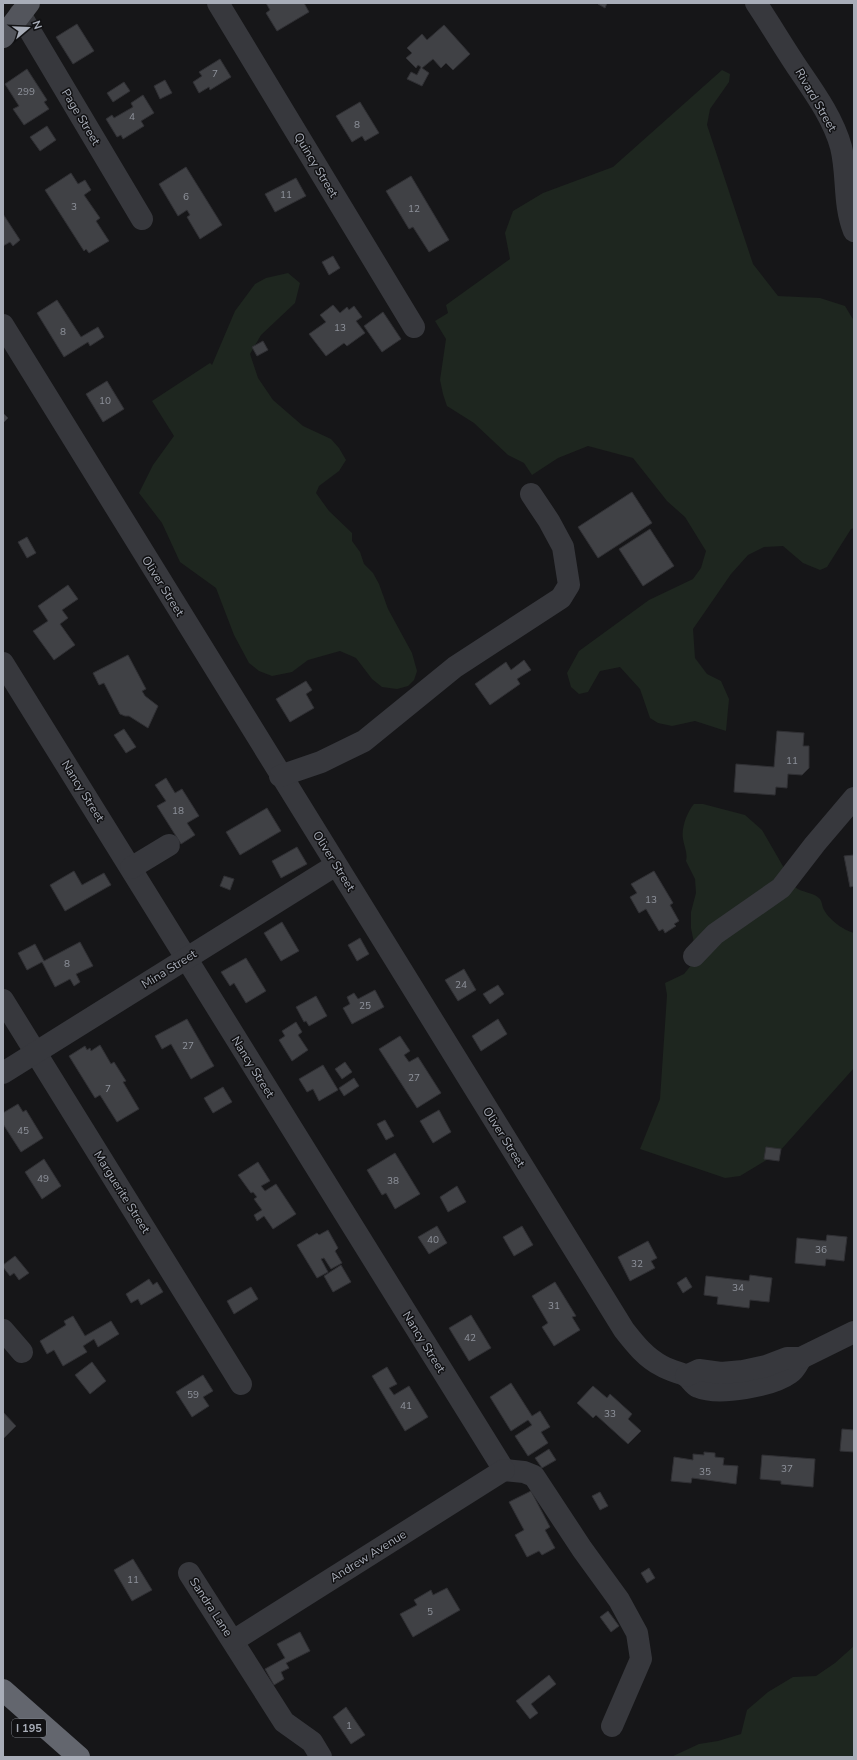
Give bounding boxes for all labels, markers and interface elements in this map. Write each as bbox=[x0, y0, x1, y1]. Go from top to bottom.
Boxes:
north arrow bbox=[8, 8, 48, 48]
text: N bbox=[29, 19, 45, 31]
street label: Rivard Street bbox=[792, 66, 841, 135]
house number: 7 bbox=[212, 67, 218, 81]
house number: 299 bbox=[17, 85, 35, 99]
street label: Page Street bbox=[58, 86, 104, 149]
house number: 4 bbox=[129, 110, 135, 124]
house number: 8 bbox=[354, 118, 360, 132]
street label: Quincy Street bbox=[290, 130, 342, 201]
house number: 11 bbox=[280, 188, 292, 202]
house number: 6 bbox=[183, 190, 189, 204]
house number: 3 bbox=[71, 200, 77, 214]
house number: 12 bbox=[408, 202, 420, 216]
house number: 13 bbox=[334, 321, 346, 335]
house number: 8 bbox=[60, 325, 66, 339]
house number: 10 bbox=[99, 394, 111, 408]
street label: Oliver Street bbox=[138, 553, 188, 620]
house number: 11 bbox=[786, 754, 798, 768]
street label: Nancy Street bbox=[58, 757, 109, 825]
house number: 18 bbox=[172, 804, 184, 818]
street label: Oliver Street bbox=[309, 828, 359, 895]
house number: 13 bbox=[645, 893, 657, 907]
street label: Mina Street bbox=[138, 945, 200, 992]
house number: 8 bbox=[64, 957, 70, 971]
house number: 24 bbox=[455, 978, 467, 992]
house number: 25 bbox=[359, 999, 371, 1013]
street label: Nancy Street bbox=[228, 1033, 279, 1101]
house number: 27 bbox=[182, 1039, 194, 1053]
house number: 27 bbox=[408, 1071, 420, 1085]
house number: 7 bbox=[105, 1082, 111, 1096]
street label: Oliver Street bbox=[479, 1104, 529, 1171]
house number: 45 bbox=[17, 1124, 29, 1138]
street label: Marguerite Street bbox=[90, 1148, 154, 1237]
house number: 49 bbox=[37, 1172, 49, 1186]
house number: 38 bbox=[387, 1174, 399, 1188]
house number: 40 bbox=[427, 1233, 439, 1247]
house number: 36 bbox=[815, 1243, 827, 1257]
house number: 32 bbox=[631, 1257, 643, 1271]
house number: 34 bbox=[732, 1281, 744, 1295]
house number: 31 bbox=[548, 1299, 560, 1313]
street label: Nancy Street bbox=[399, 1308, 450, 1376]
house number: 42 bbox=[464, 1331, 476, 1345]
house number: 59 bbox=[187, 1388, 199, 1402]
house number: 41 bbox=[400, 1399, 412, 1413]
house number: 33 bbox=[604, 1407, 616, 1421]
house number: 37 bbox=[781, 1462, 793, 1476]
house number: 35 bbox=[699, 1465, 711, 1479]
street label: Andrew Avenue bbox=[327, 1526, 409, 1586]
house number: 11 bbox=[127, 1573, 139, 1587]
street label: Sandra Lane bbox=[186, 1574, 236, 1640]
house number: 5 bbox=[427, 1605, 433, 1619]
road number: I 195 bbox=[12, 1719, 46, 1737]
house number: 1 bbox=[346, 1719, 352, 1733]

